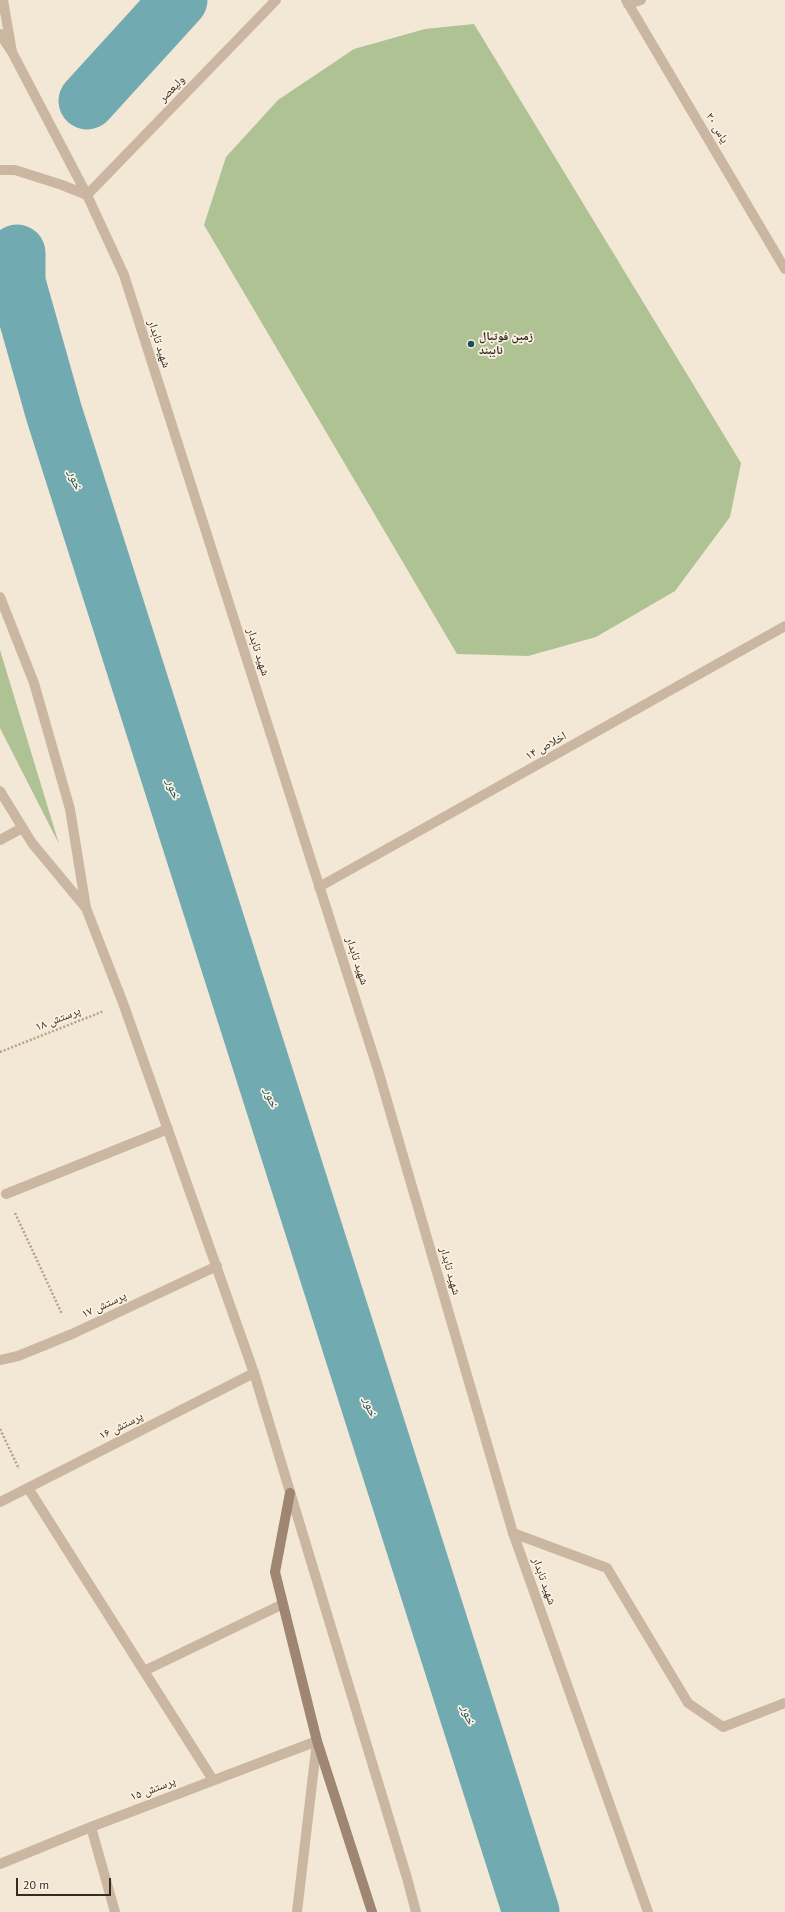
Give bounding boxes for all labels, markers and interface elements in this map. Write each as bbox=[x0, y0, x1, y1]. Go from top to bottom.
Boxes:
street label: ولیعصر bbox=[156, 73, 188, 105]
street label: یاس ۲۰ bbox=[702, 110, 732, 146]
street label: شهید تابدار bbox=[145, 318, 173, 370]
place label: زمین فوتبال نایبند bbox=[479, 330, 533, 358]
marker: زمین فوتبال نایبند bbox=[466, 339, 476, 349]
water label: خور bbox=[65, 468, 85, 492]
street label: شهید تابدار bbox=[244, 626, 272, 678]
street label: اخلاص ۱۴ bbox=[523, 729, 569, 763]
water label: خور bbox=[163, 777, 183, 801]
street label: شهید تابدار bbox=[343, 935, 371, 987]
street label: پرستش ۱۸ bbox=[33, 1003, 83, 1035]
water label: خور bbox=[261, 1086, 281, 1110]
street label: شهید تابدار bbox=[436, 1245, 464, 1297]
street label: پرستش ۱۷ bbox=[79, 1288, 129, 1322]
water label: خور bbox=[360, 1395, 380, 1419]
street label: پرستش ۱۶ bbox=[97, 1409, 145, 1443]
street label: شهید تابدار bbox=[529, 1555, 559, 1607]
water label: خور bbox=[458, 1703, 478, 1727]
street label: پرستش ۱۵ bbox=[128, 1774, 178, 1804]
scale bar bbox=[18, 1870, 113, 1896]
text: 20 m bbox=[23, 1877, 49, 1892]

